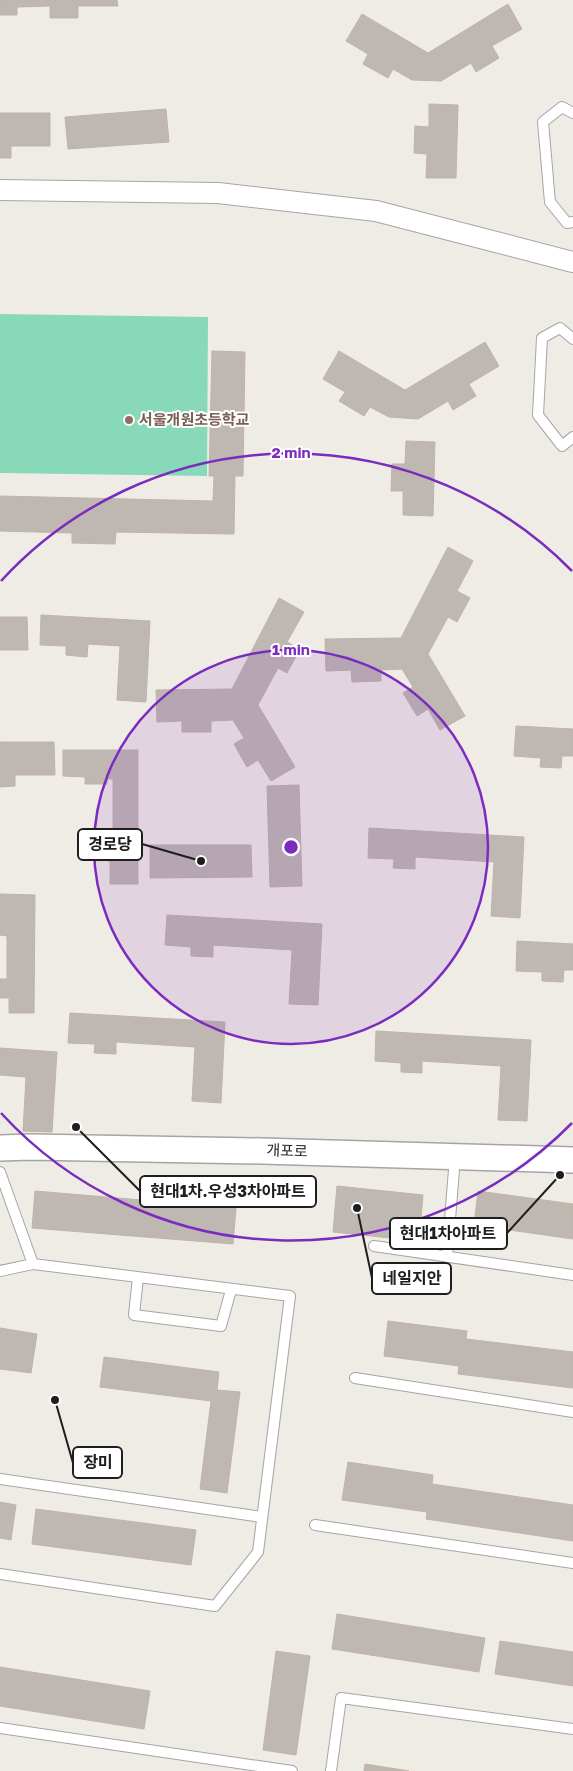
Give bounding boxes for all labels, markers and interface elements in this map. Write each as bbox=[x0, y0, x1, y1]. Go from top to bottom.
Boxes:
place label: 서울개원초등학교 bbox=[139, 410, 250, 428]
marker: 서울개원초등학교 bbox=[123, 414, 135, 426]
text: 2 min bbox=[271, 443, 311, 461]
text: 1 min bbox=[272, 640, 310, 658]
callout: 경로당 bbox=[78, 829, 142, 860]
text: 경로당 bbox=[88, 834, 132, 854]
centre of rings bbox=[282, 838, 300, 856]
street label: 개포로 bbox=[266, 1140, 308, 1160]
callout: 현대1차.우성3차아파트 bbox=[140, 1176, 316, 1207]
text: 현대1차.우성3차아파트 bbox=[150, 1181, 306, 1201]
callout: 현대1차아파트 bbox=[390, 1218, 507, 1249]
text: 현대1차아파트 bbox=[400, 1223, 497, 1243]
callout: 네일지안 bbox=[372, 1263, 451, 1294]
text: 네일지안 bbox=[383, 1268, 442, 1288]
callout: 장미 bbox=[73, 1447, 122, 1478]
text: 장미 bbox=[83, 1452, 113, 1472]

